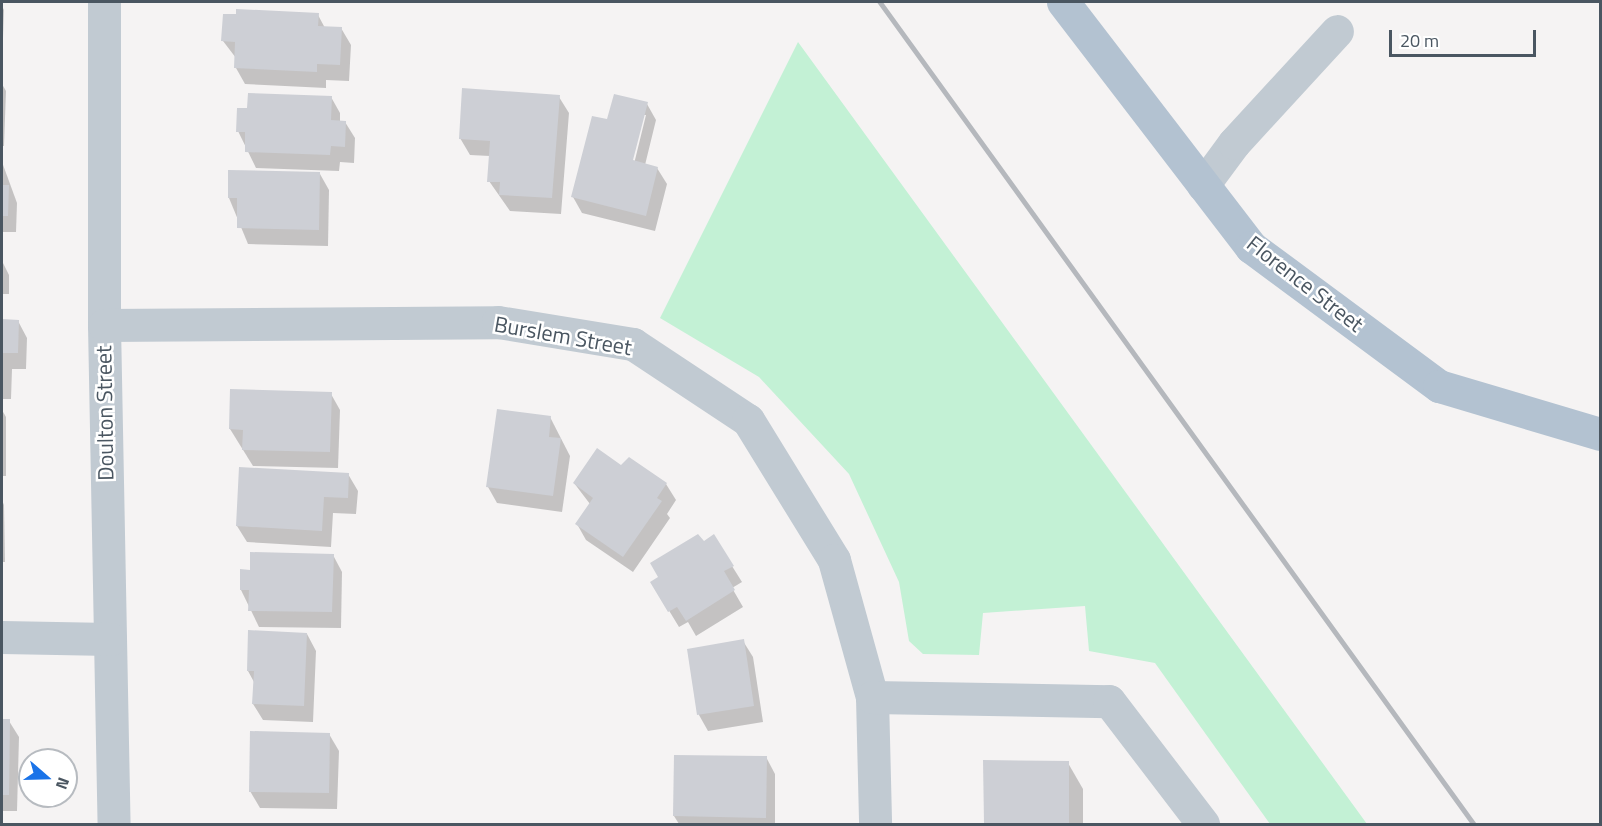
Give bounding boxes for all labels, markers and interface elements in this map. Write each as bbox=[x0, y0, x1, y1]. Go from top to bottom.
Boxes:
scale bar bbox=[1392, 18, 1539, 56]
text: 20 m bbox=[1400, 27, 1439, 54]
street label: Florence Street bbox=[1241, 230, 1369, 338]
street label: Burslem Street bbox=[492, 311, 634, 361]
street label: Doulton Street bbox=[91, 345, 119, 481]
north arrow bbox=[18, 748, 78, 808]
text: N bbox=[50, 774, 76, 793]

